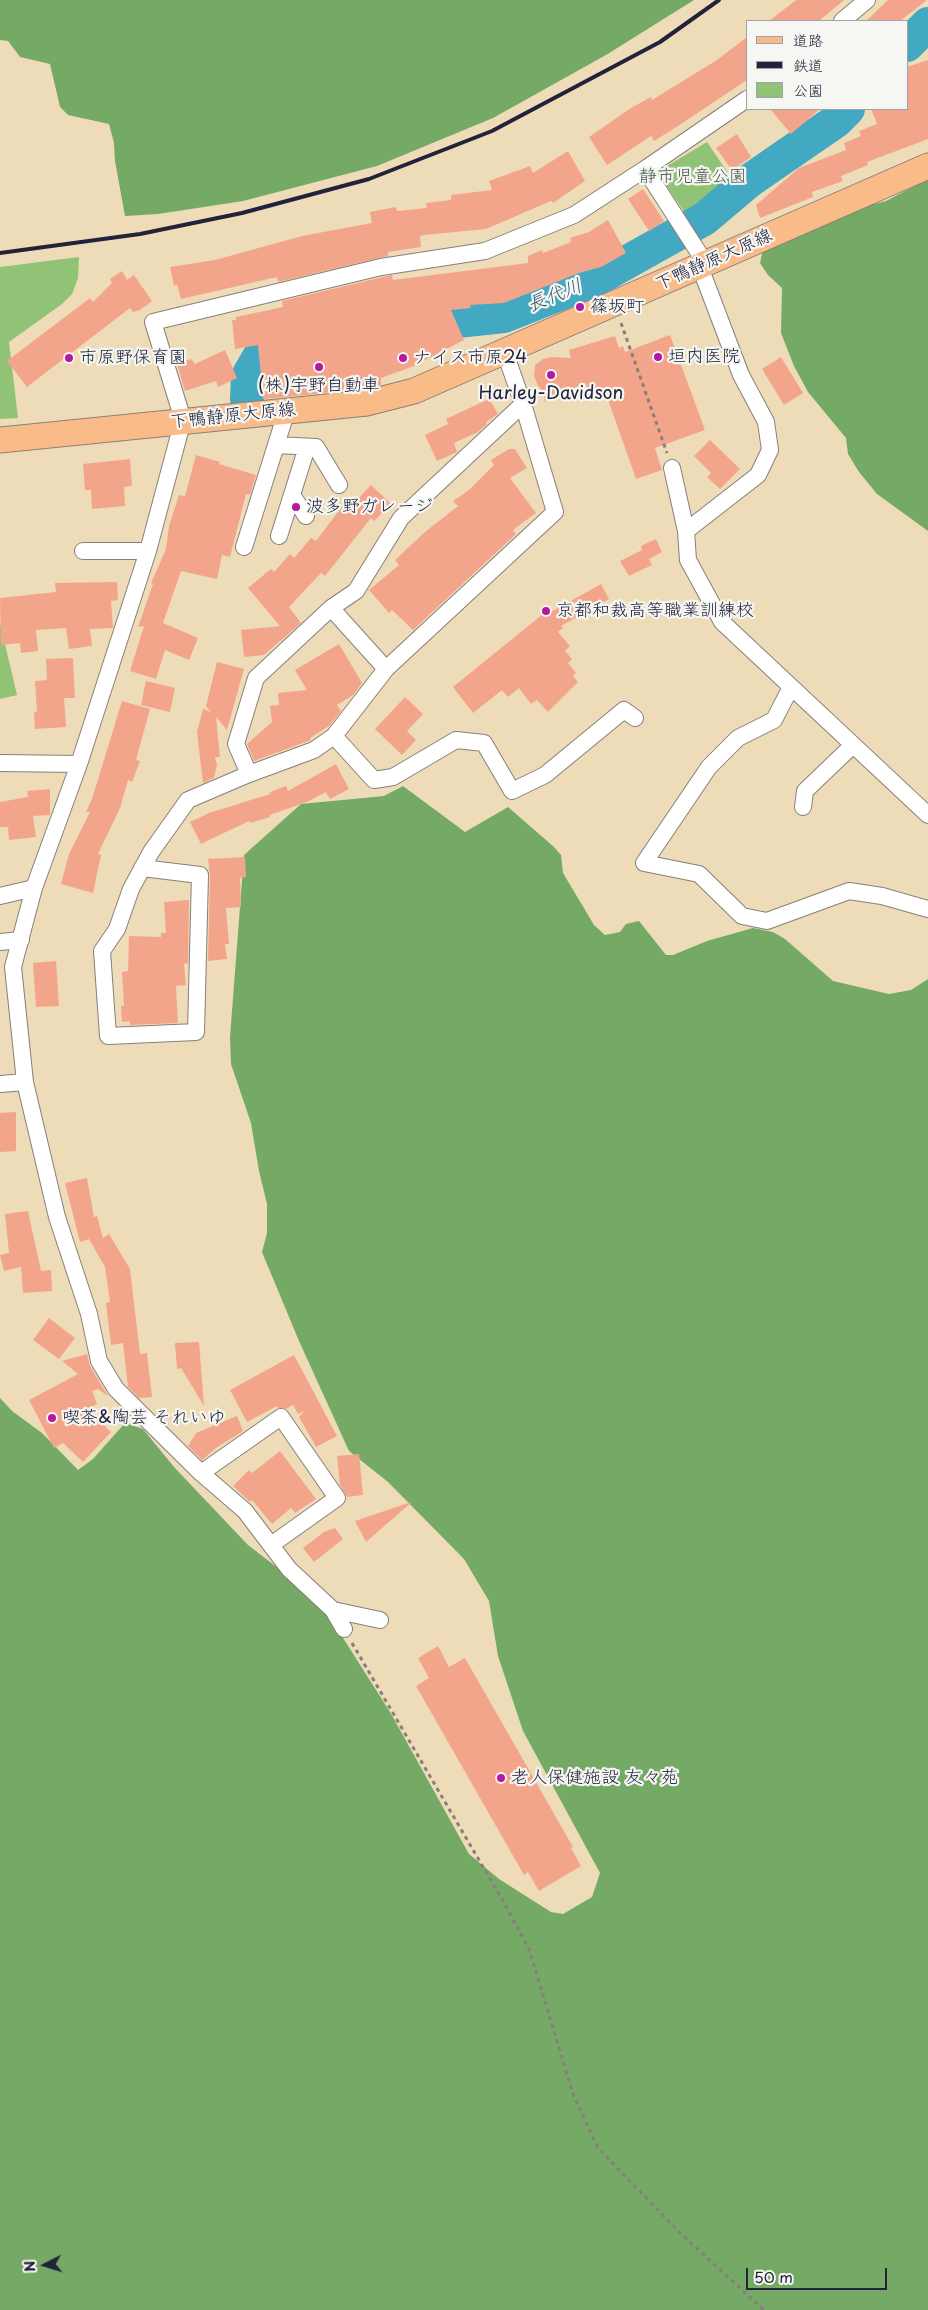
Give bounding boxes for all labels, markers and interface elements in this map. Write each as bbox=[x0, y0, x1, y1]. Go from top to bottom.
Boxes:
legend bbox=[746, 20, 908, 110]
text: 道路 bbox=[793, 28, 823, 51]
text: 鉄道 bbox=[793, 53, 823, 76]
text: 公園 bbox=[793, 78, 823, 101]
park label: 静市児童公園 bbox=[639, 166, 747, 188]
street label: 下鴨静原大原線 bbox=[652, 225, 776, 295]
water label: 長代川 bbox=[524, 275, 586, 317]
place label: 篠坂町 bbox=[590, 296, 644, 318]
marker: 篠坂町 bbox=[574, 301, 586, 313]
place label: 垣内医院 bbox=[668, 346, 740, 368]
place label: 市原野保育園 bbox=[79, 347, 187, 369]
place label: ナイス市原24 bbox=[413, 347, 527, 369]
marker: 垣内医院 bbox=[652, 351, 664, 363]
marker: 市原野保育園 bbox=[63, 352, 75, 364]
marker: ナイス市原24 bbox=[397, 352, 409, 364]
marker: (株)宇野自動車 bbox=[313, 361, 325, 373]
marker: Harley-Davidson bbox=[545, 369, 557, 381]
place label: (株)宇野自動車 bbox=[258, 375, 380, 397]
place label: Harley-Davidson bbox=[479, 383, 623, 405]
street label: 下鴨静原大原線 bbox=[169, 399, 297, 433]
place label: 波多野ガレージ bbox=[306, 496, 433, 518]
marker: 波多野ガレージ bbox=[290, 501, 302, 513]
place label: 京都和裁高等職業訓練校 bbox=[556, 600, 754, 622]
marker: 京都和裁高等職業訓練校 bbox=[540, 605, 552, 617]
place label: 喫茶&陶芸 それいゆ bbox=[62, 1407, 226, 1429]
marker: 喫茶&陶芸 それいゆ bbox=[46, 1412, 58, 1424]
place label: 老人保健施設 友々苑 bbox=[511, 1767, 679, 1789]
marker: 老人保健施設 友々苑 bbox=[495, 1772, 507, 1784]
north arrow bbox=[20, 2240, 70, 2290]
scale bar bbox=[748, 2258, 889, 2290]
text: N bbox=[19, 2260, 41, 2273]
text: 50 m bbox=[754, 2265, 793, 2288]

